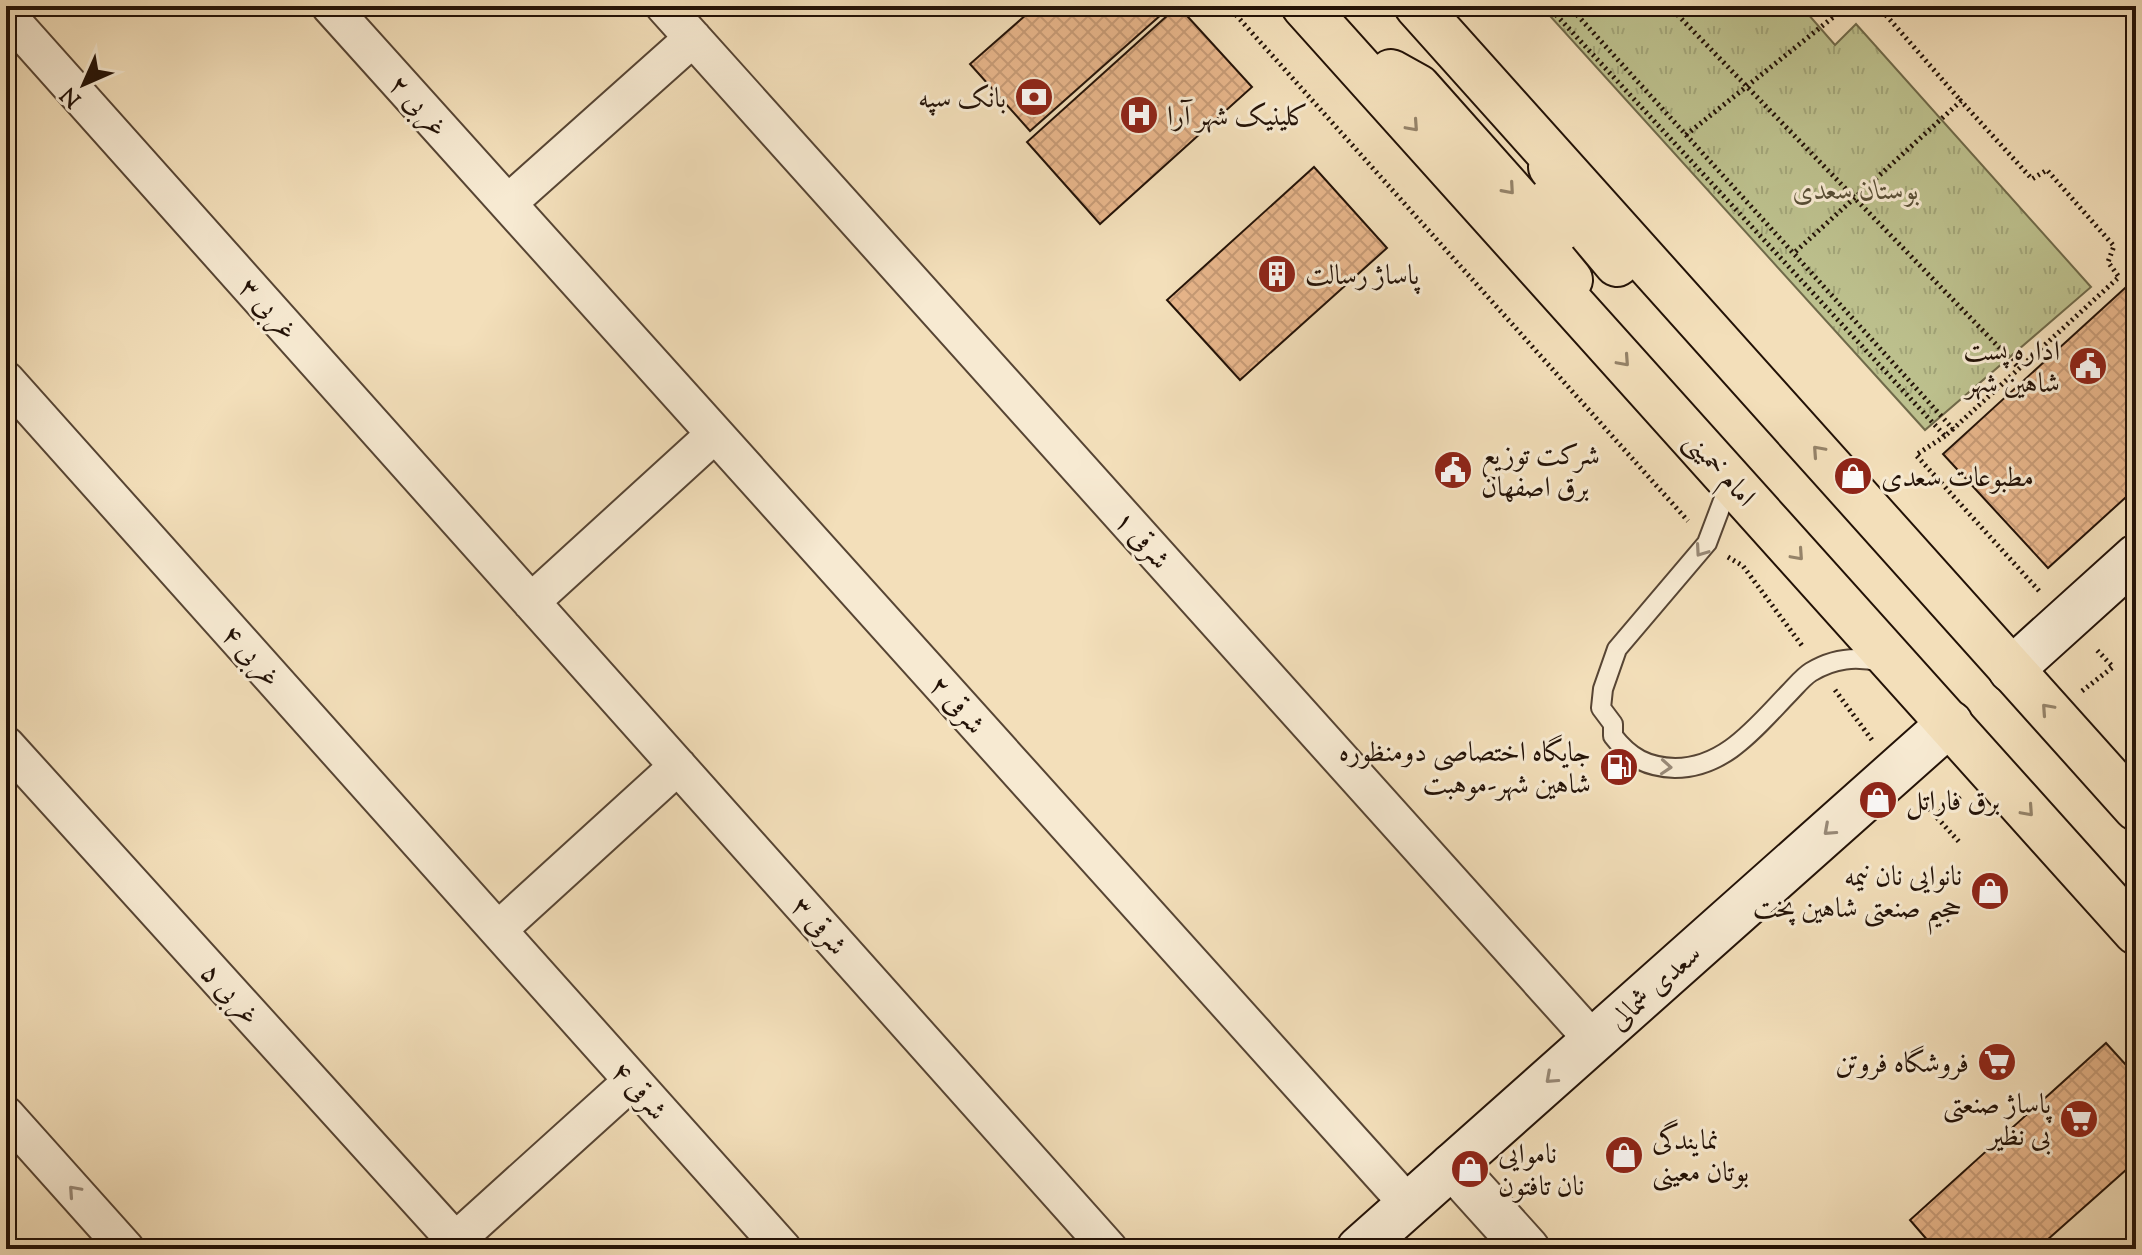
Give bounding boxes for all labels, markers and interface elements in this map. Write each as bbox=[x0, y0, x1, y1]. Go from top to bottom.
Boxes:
north arrow bbox=[44, 44, 124, 124]
street label: ۲ غربی bbox=[378, 67, 456, 147]
bank icon: بانک سپه bbox=[1013, 76, 1055, 118]
text: N bbox=[54, 78, 90, 114]
place label: بانک سپه bbox=[918, 80, 1006, 120]
hospital icon: کلینیک شهر آرا bbox=[1118, 94, 1160, 136]
place label: کلینیک شهر آرا bbox=[1167, 98, 1308, 138]
one-way arrow bbox=[1403, 117, 1418, 132]
park label: بوستان سعدی bbox=[1793, 172, 1919, 212]
one-way arrow bbox=[1499, 180, 1514, 195]
building icon: پاساژ رسالت bbox=[1256, 253, 1298, 295]
place label: پاساژ رسالت bbox=[1305, 257, 1421, 297]
street label: ۳ غربی bbox=[228, 270, 306, 350]
place label: اداره پست شاهین شهر bbox=[1963, 333, 2060, 405]
public building icon: اداره پست شاهین شهر bbox=[2067, 345, 2109, 387]
one-way arrow bbox=[1615, 352, 1629, 367]
street label: امام خمینی bbox=[1672, 423, 1764, 518]
place label: شرکت توزیع برق اصفهان bbox=[1481, 437, 1600, 509]
one-way arrow bbox=[1813, 446, 1828, 461]
public building icon: شرکت توزیع برق اصفهان bbox=[1432, 449, 1474, 491]
shop icon: مطبوعات سعدی bbox=[1832, 455, 1874, 497]
place label: مطبوعات سعدی bbox=[1881, 459, 2034, 499]
street label: ۱ شرقی bbox=[1103, 503, 1178, 579]
one-way arrow bbox=[1696, 542, 1711, 556]
one-way arrow bbox=[1788, 545, 1803, 560]
street label: ۴ غربی bbox=[211, 617, 289, 697]
street label: ۲ شرقی bbox=[918, 668, 993, 744]
one-way arrow bbox=[2042, 703, 2056, 718]
place label: جایگاه اختصاصی دومنظوره شاهین شهر-موهبت bbox=[1339, 734, 1591, 806]
fuel station icon: جایگاه اختصاصی دومنظوره شاهین شهر-موهبت bbox=[1598, 746, 1640, 788]
one-way arrow bbox=[1660, 758, 1673, 775]
shop icon: برق فاراتل bbox=[1857, 779, 1899, 821]
place label: برق فاراتل bbox=[1906, 783, 2000, 823]
one-way arrow bbox=[2018, 801, 2032, 816]
one-way arrow bbox=[1823, 821, 1838, 835]
place label: نانوایی نان نیمه حجیم صنعتی شاهین پخت bbox=[1753, 858, 1962, 935]
shop icon: نانوایی نان نیمه حجیم صنعتی شاهین پخت bbox=[1969, 870, 2011, 912]
street label: ۳ شرقی bbox=[780, 889, 855, 965]
street label: سعدی شمالی bbox=[1601, 936, 1711, 1041]
street label: ۵ غربی bbox=[190, 955, 268, 1035]
supermarket icon: فروشگاه فروتن bbox=[1976, 1041, 2018, 1083]
place label: فروشگاه فروتن bbox=[1835, 1045, 1969, 1085]
street label: ۴ شرقی bbox=[600, 1054, 675, 1130]
one-way arrow bbox=[1545, 1068, 1560, 1082]
place label: پاساژ صنعتی بی نظیر bbox=[1943, 1086, 2053, 1158]
supermarket icon: پاساژ صنعتی بی نظیر bbox=[2058, 1098, 2100, 1140]
place label: نمایندگی بوتان معینی bbox=[1652, 1119, 1749, 1194]
shop icon: نمایندگی بوتان معینی bbox=[1603, 1134, 1645, 1176]
place label: ناموایی نان تافتون bbox=[1498, 1136, 1584, 1208]
shop icon: ناموایی نان تافتون bbox=[1449, 1148, 1491, 1190]
one-way arrow bbox=[69, 1186, 84, 1200]

